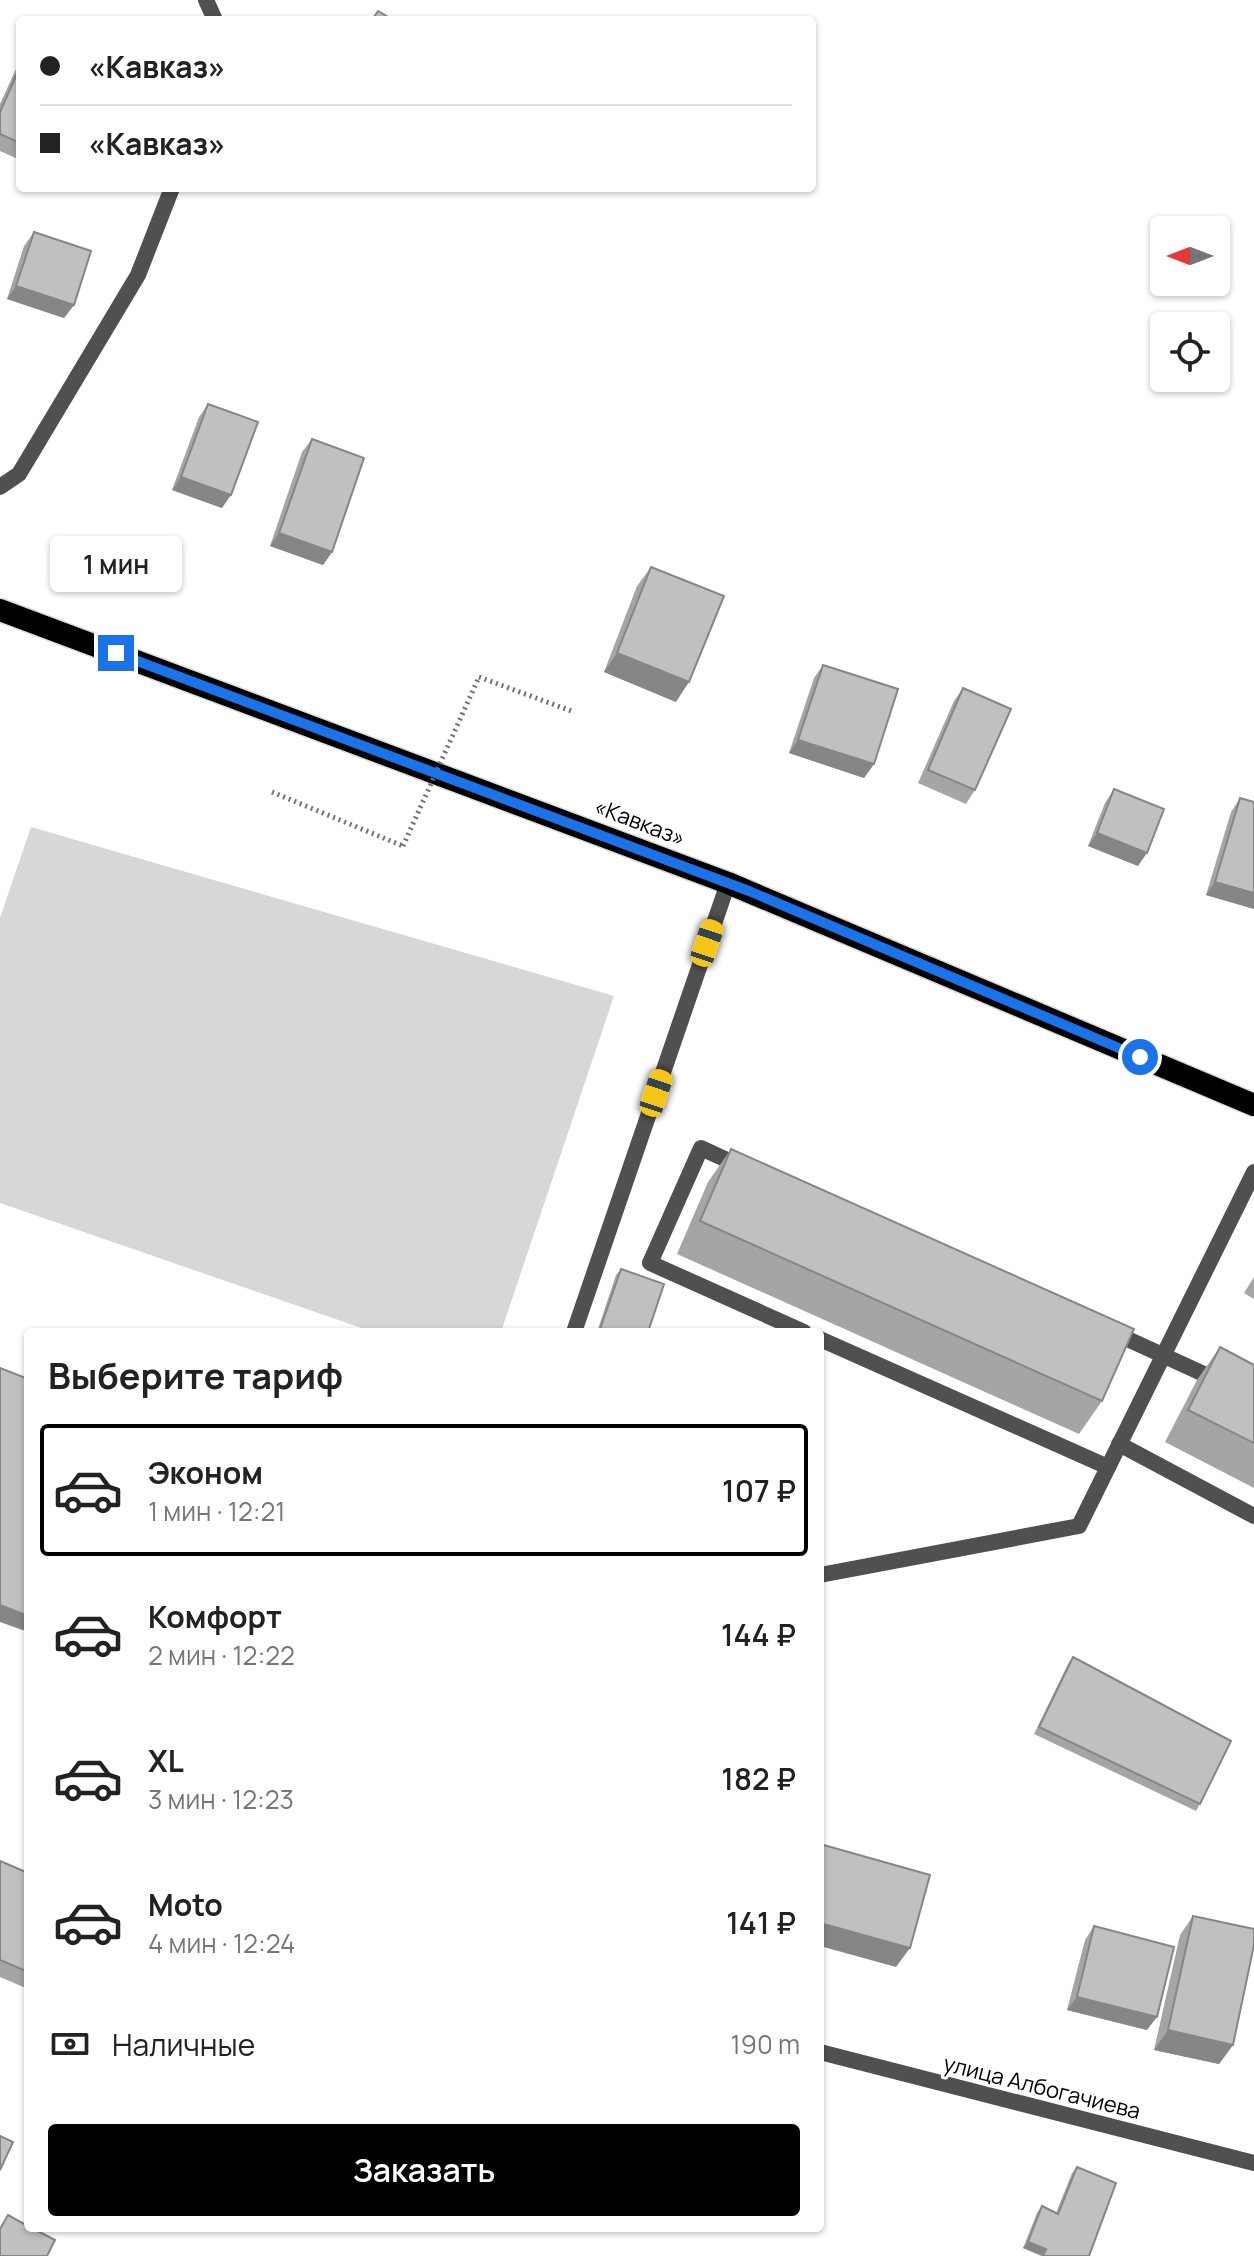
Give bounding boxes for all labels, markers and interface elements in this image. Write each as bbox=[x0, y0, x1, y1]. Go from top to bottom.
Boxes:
text: «Кавказ» bbox=[88, 46, 226, 87]
text: «Кавказ» bbox=[88, 123, 226, 164]
north arrow bbox=[1150, 216, 1230, 296]
map controls bbox=[1150, 216, 1230, 392]
button: locate bbox=[1150, 312, 1230, 392]
callout: 1 мин bbox=[50, 537, 182, 593]
text: 1 мин bbox=[83, 546, 149, 582]
route end bbox=[98, 635, 134, 671]
street label: «Кавказ» bbox=[590, 791, 690, 853]
car bbox=[688, 916, 726, 970]
route start bbox=[1122, 1039, 1158, 1075]
car bbox=[637, 1066, 675, 1120]
text: Выберите тариф bbox=[48, 1351, 343, 1400]
text: Эконом bbox=[148, 1452, 263, 1493]
icon: car bbox=[52, 1454, 124, 1526]
text: 107 ₽ bbox=[722, 1470, 796, 1511]
text: 1 мин · 12:21 bbox=[148, 1493, 285, 1529]
text: Комфорт bbox=[148, 1596, 282, 1637]
icon: car bbox=[52, 1598, 124, 1670]
text: 144 ₽ bbox=[721, 1614, 796, 1655]
text: 2 мин · 12:22 bbox=[148, 1637, 295, 1673]
text: XL bbox=[148, 1740, 184, 1781]
icon: car bbox=[52, 1742, 124, 1814]
text: 182 ₽ bbox=[721, 1758, 796, 1799]
text: 3 мин · 12:23 bbox=[148, 1781, 294, 1817]
text: Moto bbox=[148, 1884, 223, 1925]
icon: car bbox=[52, 1886, 124, 1958]
text: 141 ₽ bbox=[726, 1902, 796, 1943]
text: 4 мин · 12:24 bbox=[148, 1925, 295, 1961]
icon: cash bbox=[48, 2022, 92, 2066]
text: Наличные bbox=[112, 2024, 255, 2065]
text: 190 m bbox=[731, 2026, 800, 2062]
street label: улица Албогачиева bbox=[940, 2048, 1144, 2126]
button: Заказать bbox=[48, 2124, 800, 2216]

